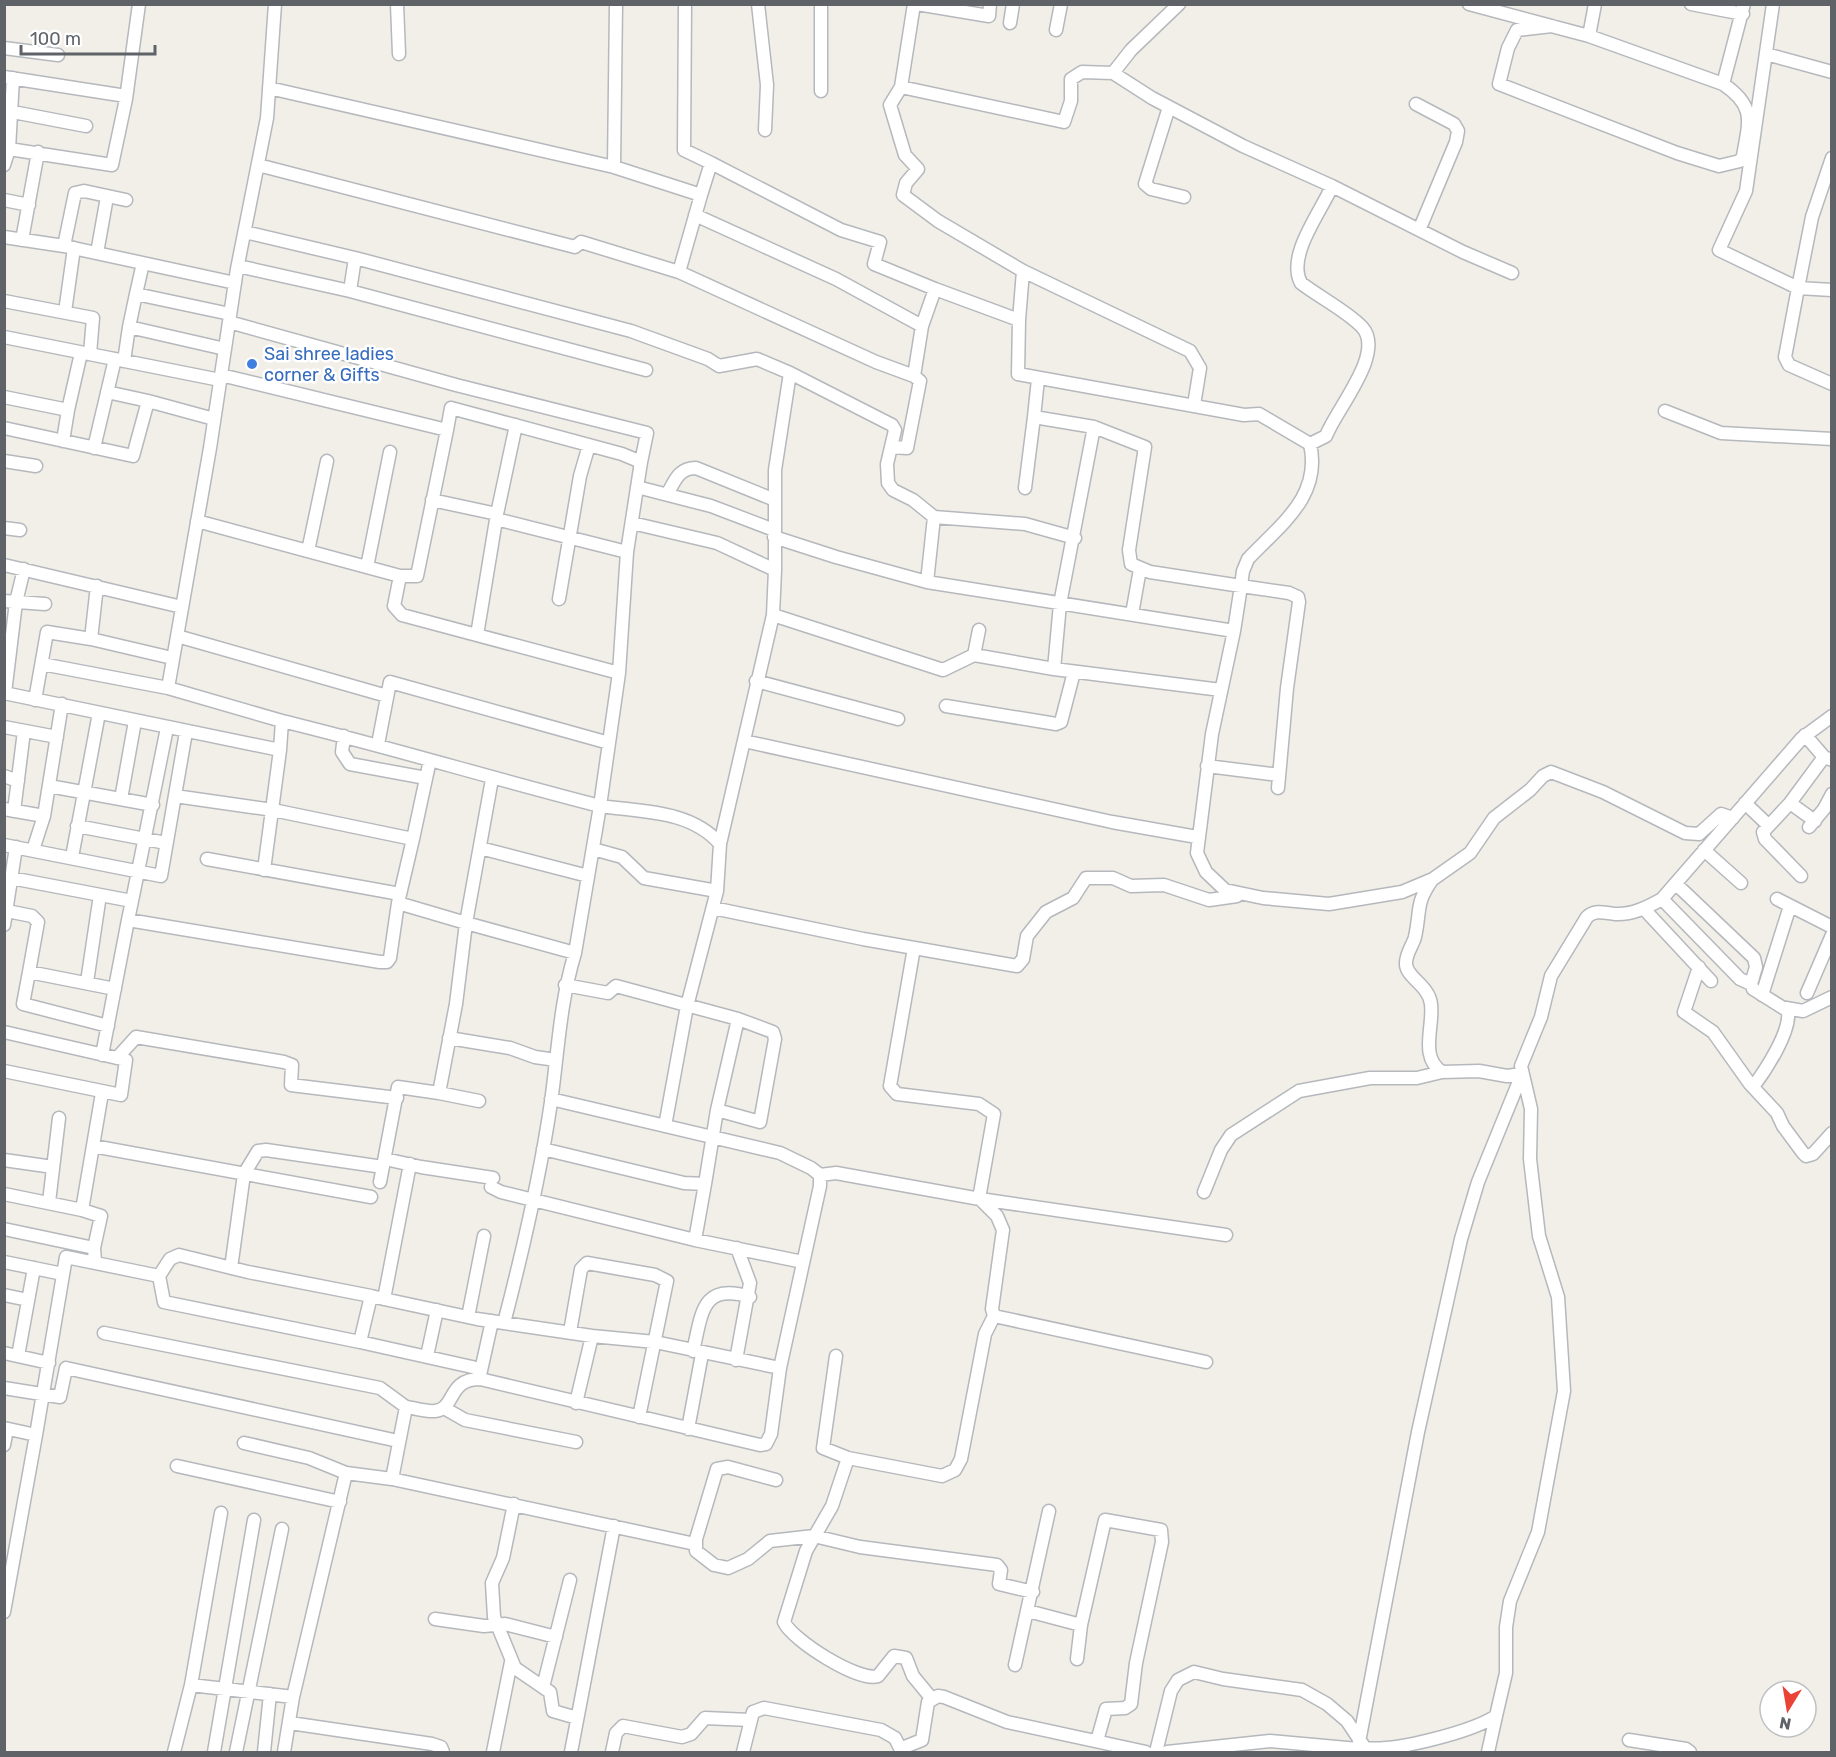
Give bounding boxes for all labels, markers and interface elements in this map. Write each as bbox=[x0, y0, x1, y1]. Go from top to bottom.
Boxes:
scale bar bbox=[21, 18, 154, 56]
text: 100 m bbox=[30, 28, 81, 50]
place label: Sai shree ladies corner & Gifts bbox=[264, 343, 394, 386]
marker: Sai shree ladies corner & Gifts bbox=[245, 357, 259, 371]
north arrow bbox=[1758, 1679, 1818, 1739]
text: N bbox=[1778, 1713, 1793, 1734]

